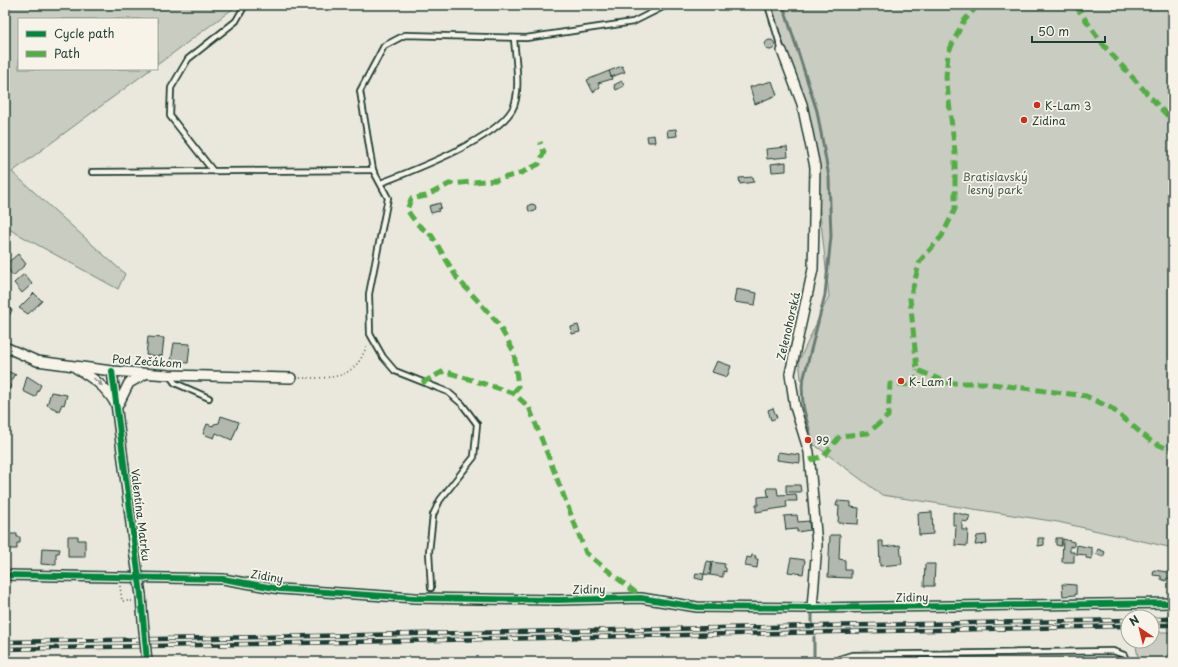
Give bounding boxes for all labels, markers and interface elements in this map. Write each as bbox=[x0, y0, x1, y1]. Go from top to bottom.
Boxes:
legend bbox=[18, 18, 158, 70]
scale bar bbox=[1032, 18, 1105, 44]
text: 50 m bbox=[1038, 22, 1069, 40]
text: Cycle path bbox=[54, 24, 115, 42]
text: Path bbox=[54, 44, 80, 62]
place label: K-Lam 3 bbox=[1045, 97, 1091, 114]
marker: K-Lam 3 bbox=[1032, 100, 1042, 110]
place label: Zidina bbox=[1032, 112, 1066, 129]
marker: Zidina bbox=[1019, 115, 1029, 125]
park label: Bratislavský lesný park bbox=[962, 168, 1028, 198]
street label: Zelenohorská bbox=[772, 290, 804, 362]
street label: Pod Zečákom bbox=[111, 350, 183, 372]
place label: K-Lam 1 bbox=[909, 373, 952, 390]
marker: K-Lam 1 bbox=[896, 376, 906, 386]
one-way arrow bbox=[93, 378, 104, 387]
place label: 99 bbox=[816, 432, 829, 449]
marker: 99 bbox=[803, 435, 813, 445]
street label: Valentína Matrku bbox=[127, 468, 155, 562]
street label: Zidiny bbox=[249, 565, 285, 587]
street label: Zidiny bbox=[572, 580, 606, 598]
street label: Zidiny bbox=[895, 588, 929, 606]
north arrow bbox=[1120, 609, 1160, 649]
text: N bbox=[1126, 611, 1143, 630]

